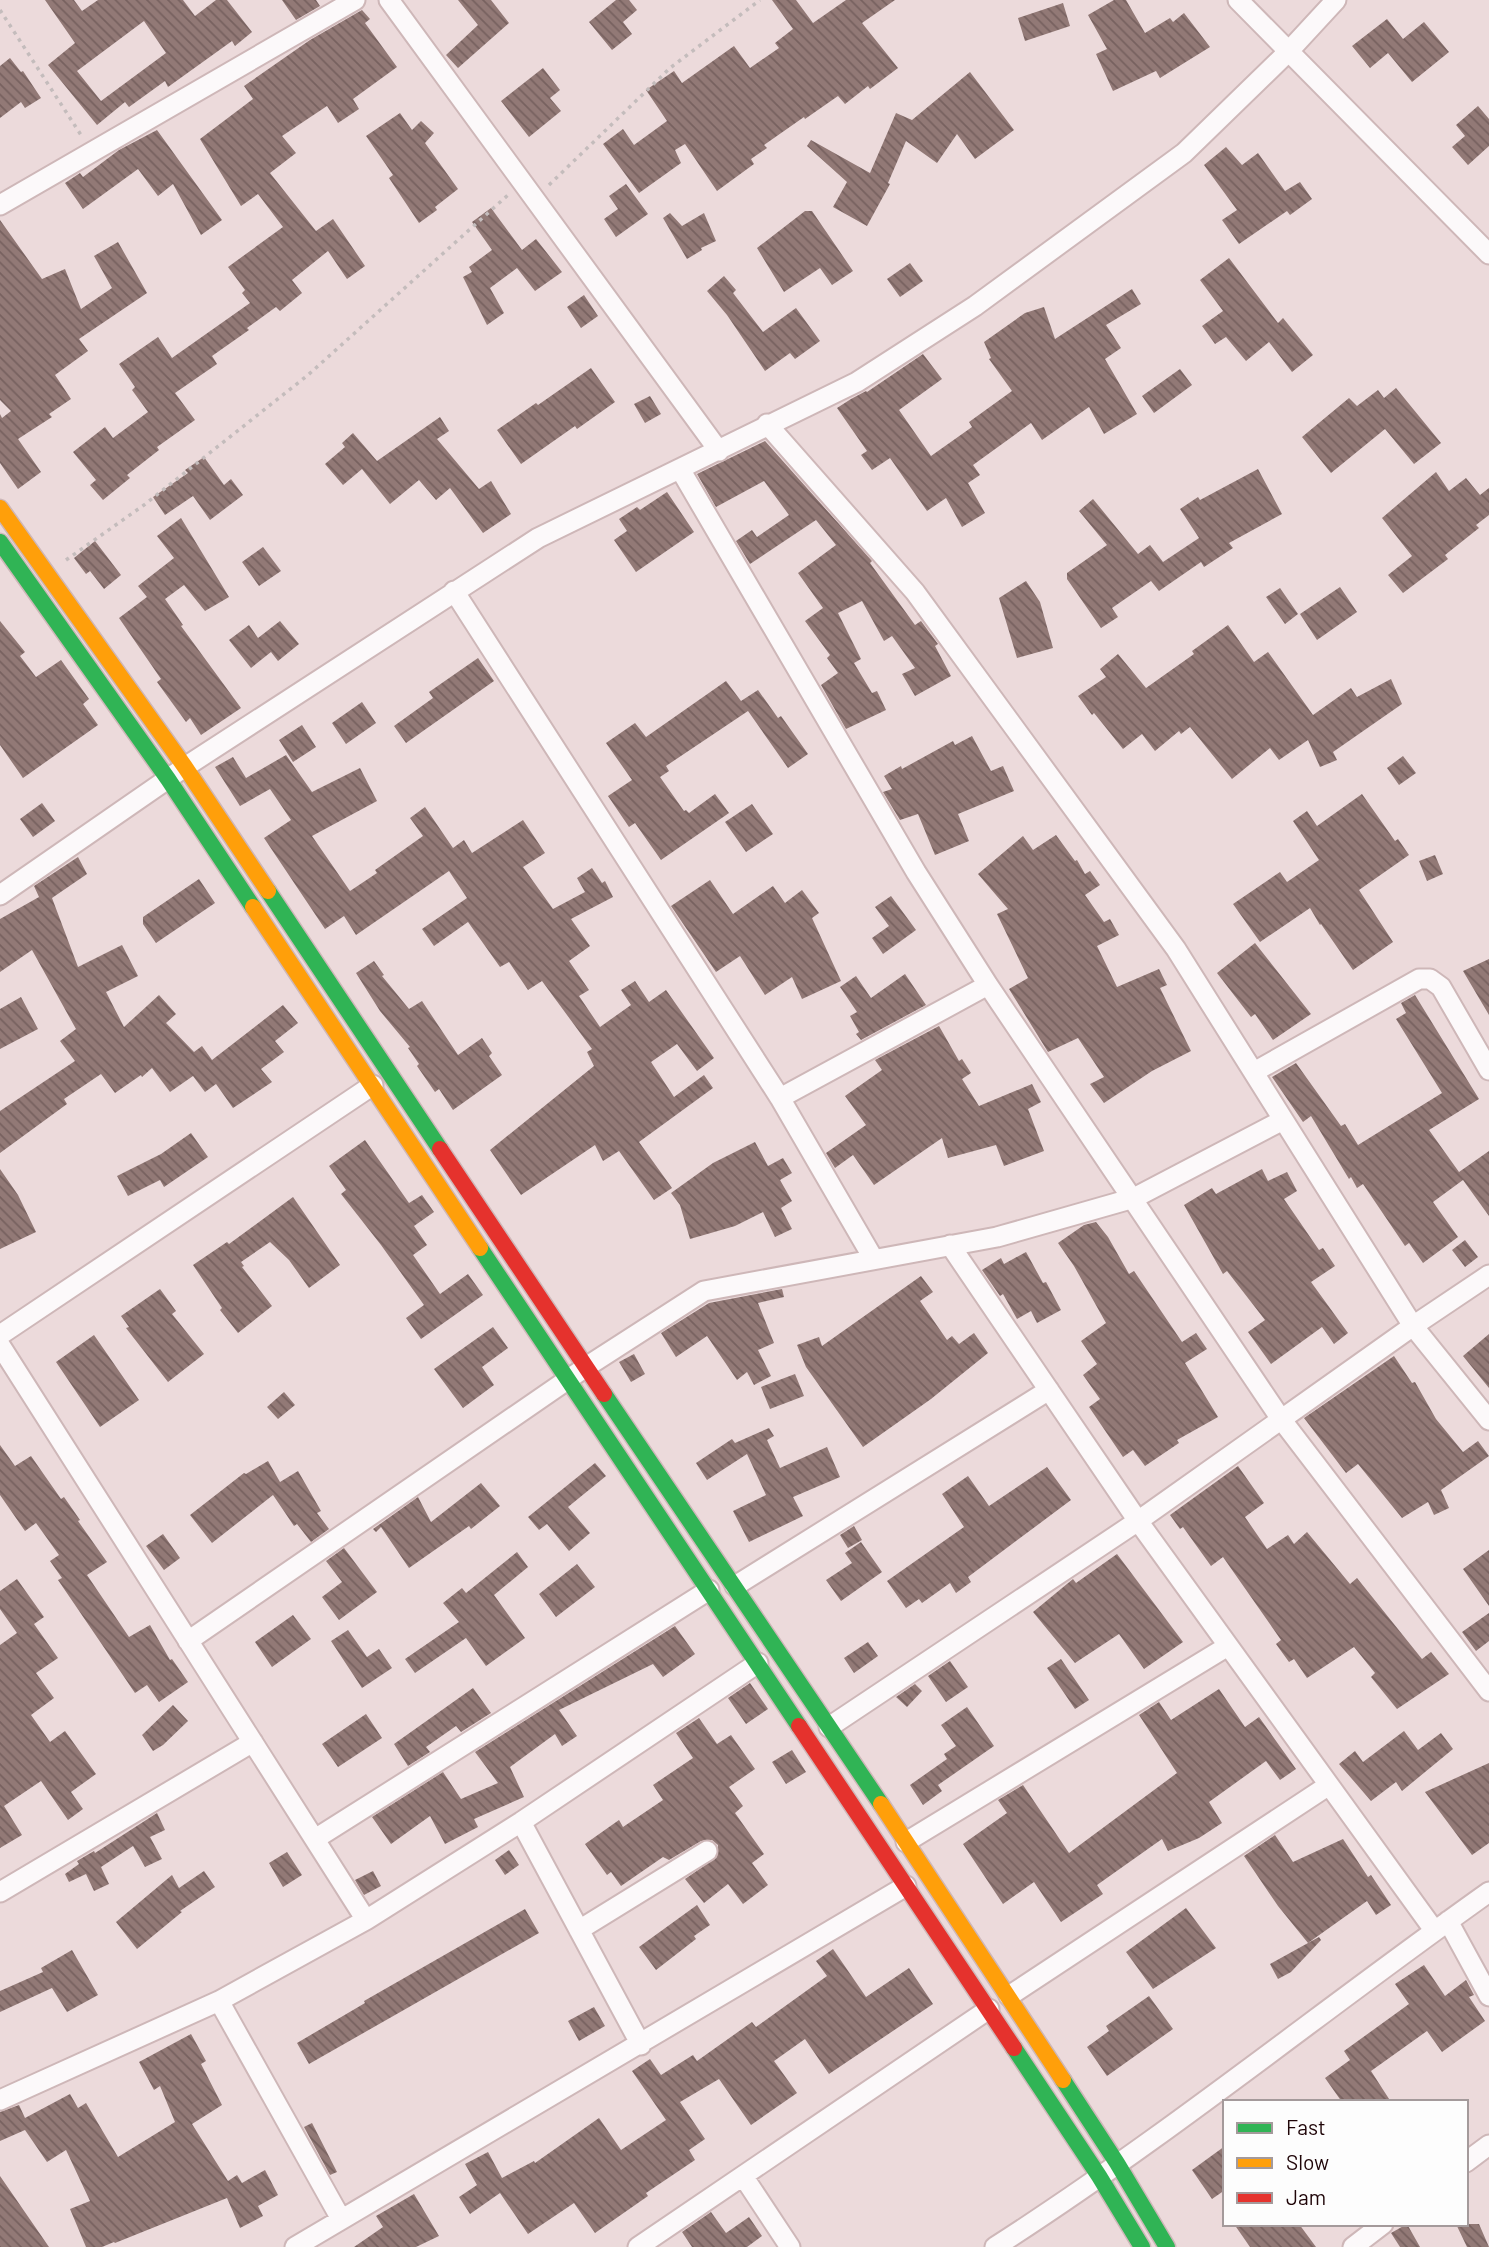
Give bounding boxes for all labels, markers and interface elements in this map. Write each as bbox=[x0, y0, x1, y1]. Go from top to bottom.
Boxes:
legend bbox=[1223, 2100, 1468, 2226]
text: Fast bbox=[1286, 2114, 1326, 2139]
text: Slow bbox=[1286, 2149, 1329, 2174]
text: Jam bbox=[1286, 2184, 1326, 2209]

